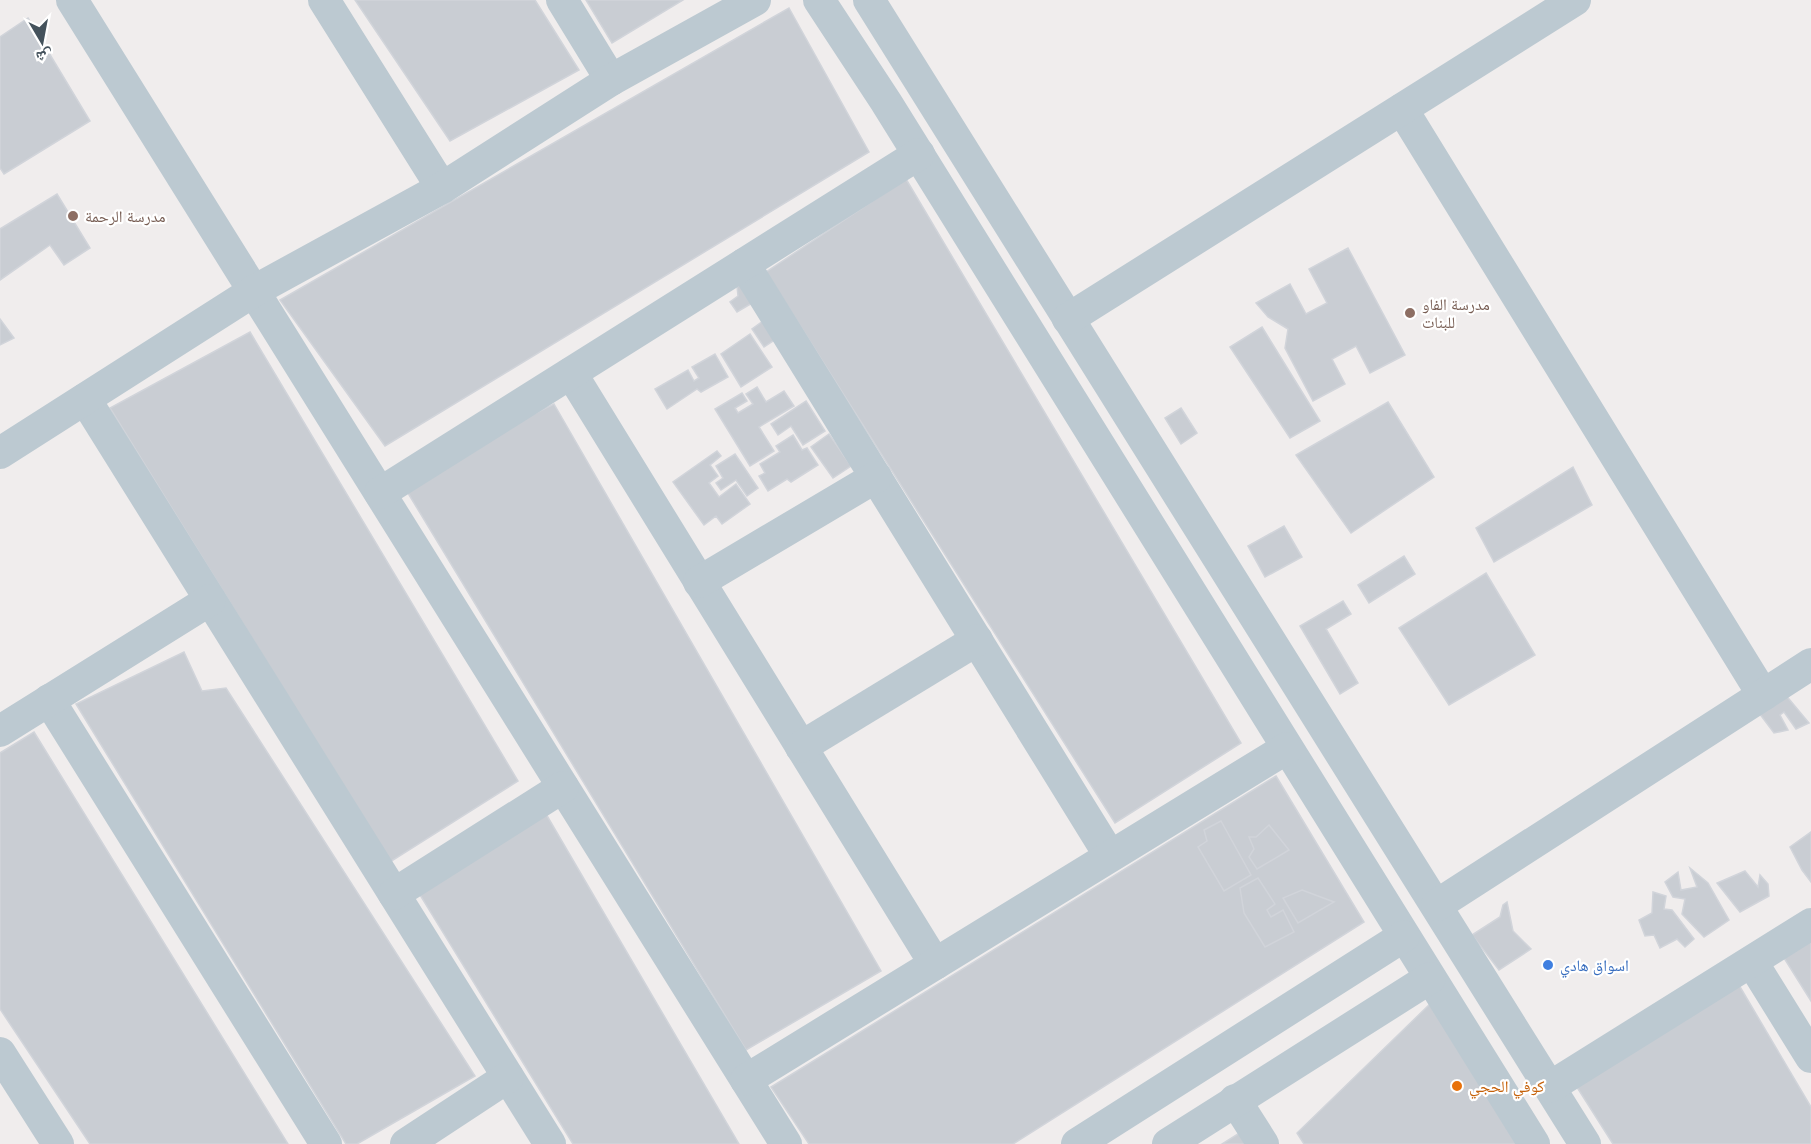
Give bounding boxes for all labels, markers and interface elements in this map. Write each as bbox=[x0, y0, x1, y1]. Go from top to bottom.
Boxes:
north arrow bbox=[12, 12, 72, 72]
text: ش bbox=[34, 44, 55, 69]
place label: مدرسة الرحمة bbox=[85, 205, 166, 227]
marker: مدرسة الرحمة bbox=[66, 209, 80, 223]
place label: مدرسة الفاو للبنات bbox=[1422, 293, 1490, 333]
marker: مدرسة الفاو للبنات bbox=[1403, 306, 1417, 320]
place label: اسواق هادي bbox=[1560, 954, 1629, 978]
marker: اسواق هادي bbox=[1541, 958, 1555, 972]
place label: كوفي الحجي bbox=[1469, 1075, 1545, 1099]
marker: كوفي الحجي bbox=[1450, 1079, 1464, 1093]

